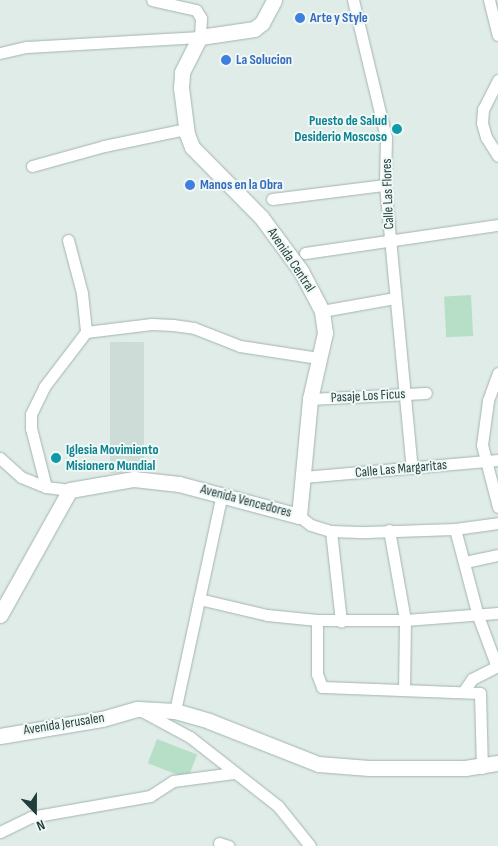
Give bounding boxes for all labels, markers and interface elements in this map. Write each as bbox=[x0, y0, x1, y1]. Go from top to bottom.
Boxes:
place label: Arte y Style bbox=[310, 10, 368, 26]
marker: Arte y Style bbox=[294, 12, 306, 24]
place label: La Solucion bbox=[236, 52, 292, 68]
marker: La Solucion bbox=[220, 54, 232, 66]
place label: Puesto de Salud Desiderio Moscoso bbox=[294, 113, 387, 146]
marker: Puesto de Salud Desiderio Moscoso bbox=[391, 123, 403, 135]
street label: Calle Las Flores bbox=[378, 158, 398, 230]
place label: Manos en la Obra bbox=[200, 177, 283, 193]
marker: Manos en la Obra bbox=[184, 179, 196, 191]
street label: Avenida Central bbox=[264, 225, 318, 295]
street label: Pasaje Los Ficus bbox=[330, 386, 406, 406]
place label: Iglesia Movimiento Misionero Mundial bbox=[66, 442, 159, 474]
marker: Iglesia Movimiento Misionero Mundial bbox=[50, 452, 62, 464]
street label: Calle Las Margaritas bbox=[354, 457, 448, 481]
street label: Avenida Vencedores bbox=[199, 481, 293, 521]
street label: Avenida Jerusalen bbox=[22, 709, 106, 739]
north arrow bbox=[10, 786, 60, 836]
text: N bbox=[34, 816, 47, 835]

